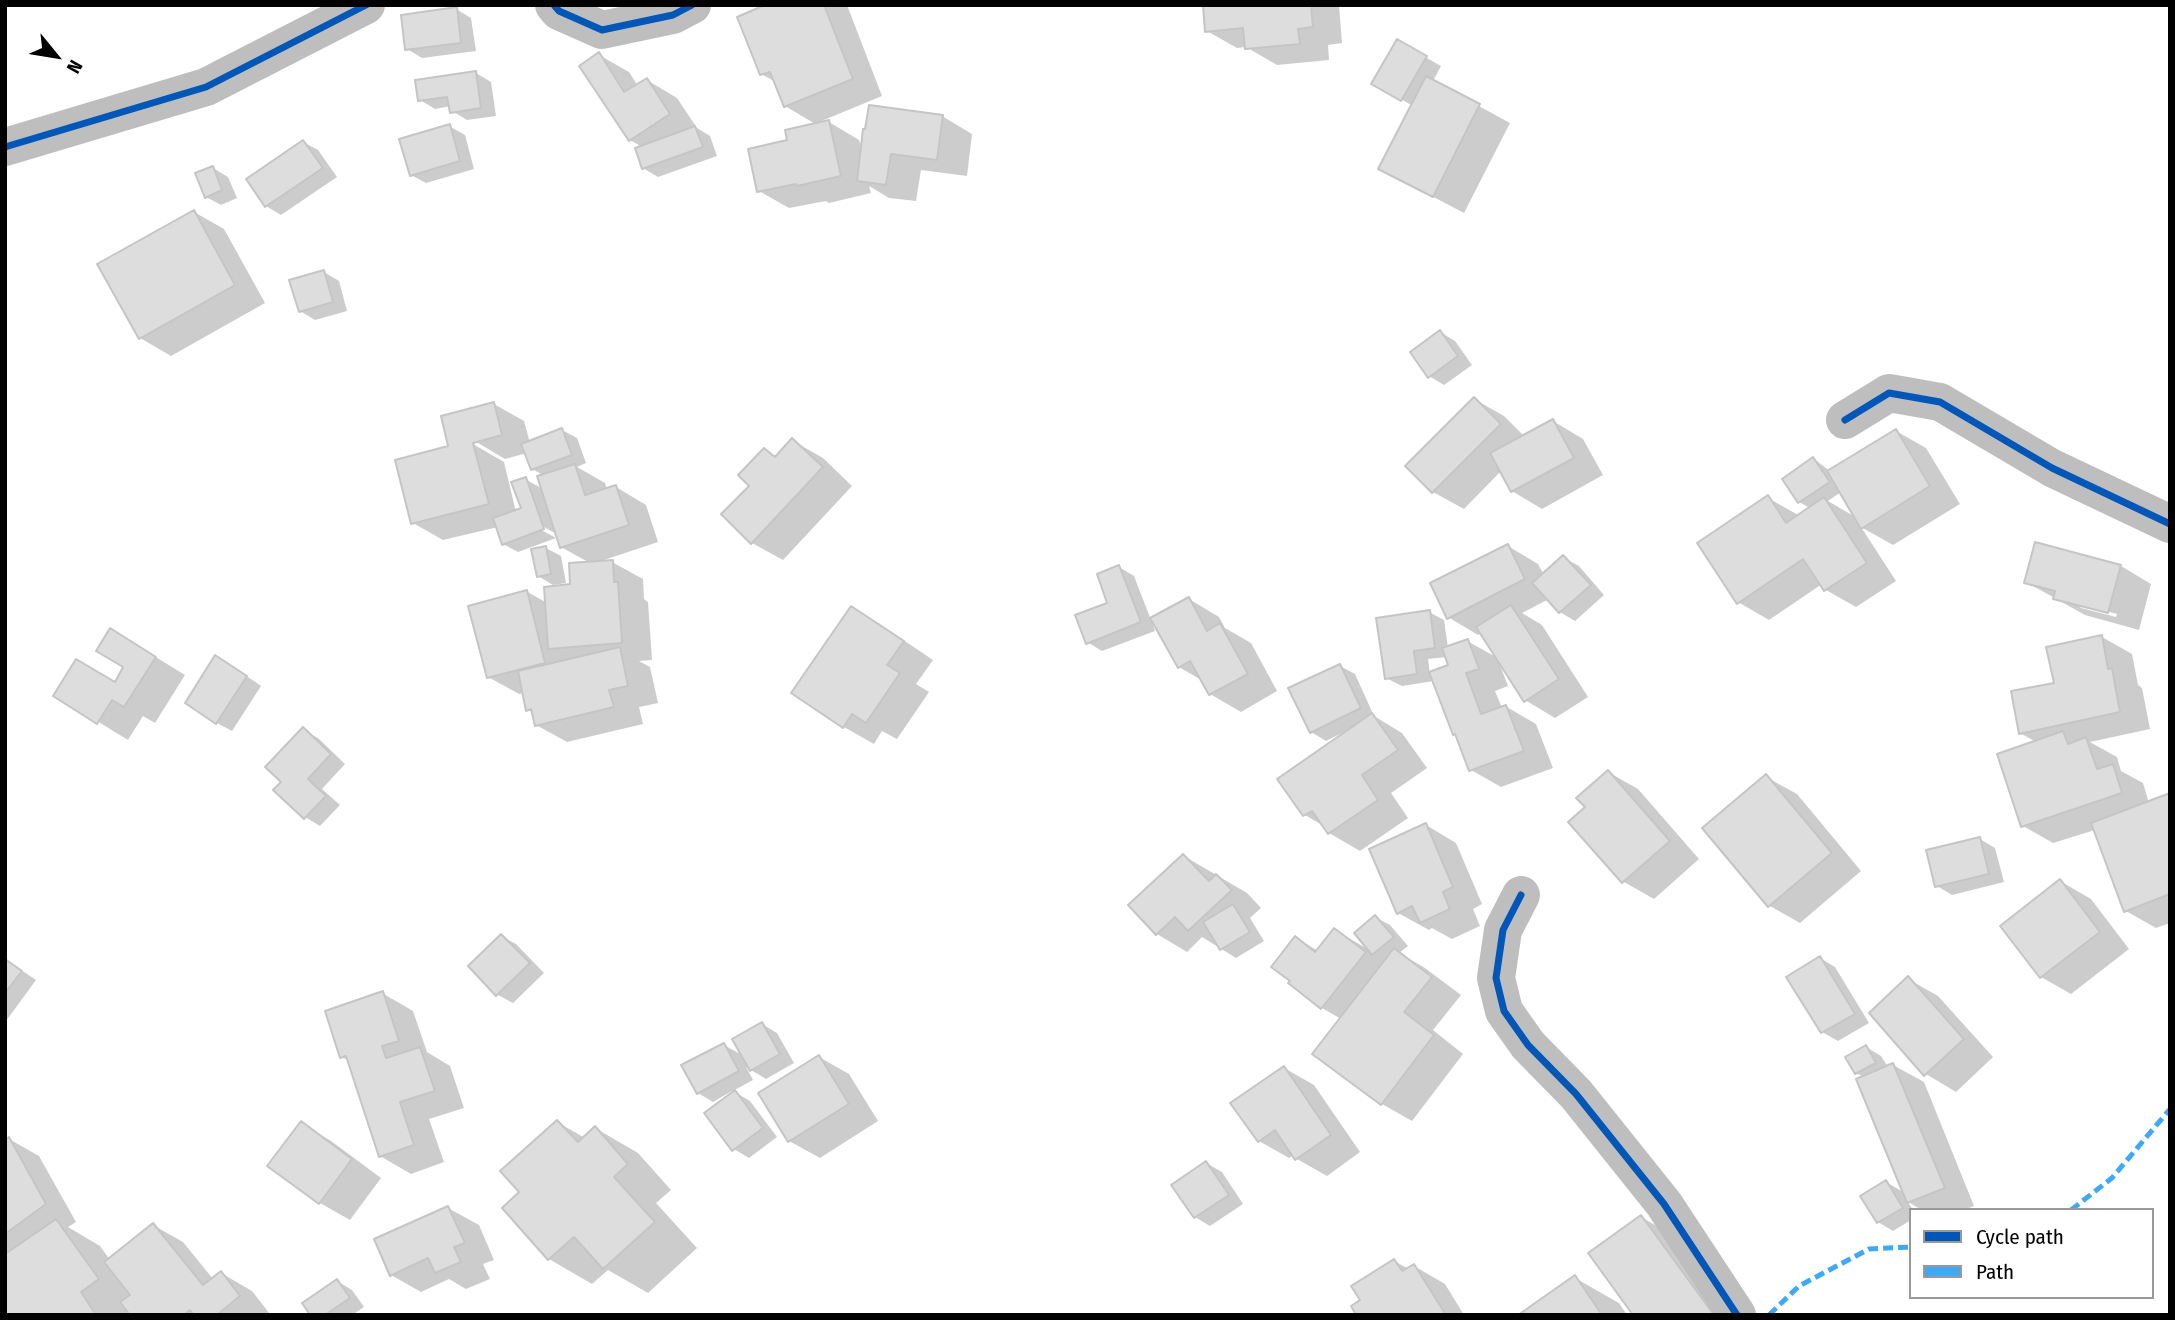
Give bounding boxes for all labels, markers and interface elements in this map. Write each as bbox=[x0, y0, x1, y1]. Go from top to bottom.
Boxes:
north arrow bbox=[21, 21, 91, 91]
text: N bbox=[62, 56, 87, 77]
legend bbox=[1909, 1208, 2154, 1299]
text: Cycle path bbox=[1976, 1224, 2064, 1250]
text: Path bbox=[1976, 1259, 2014, 1285]

